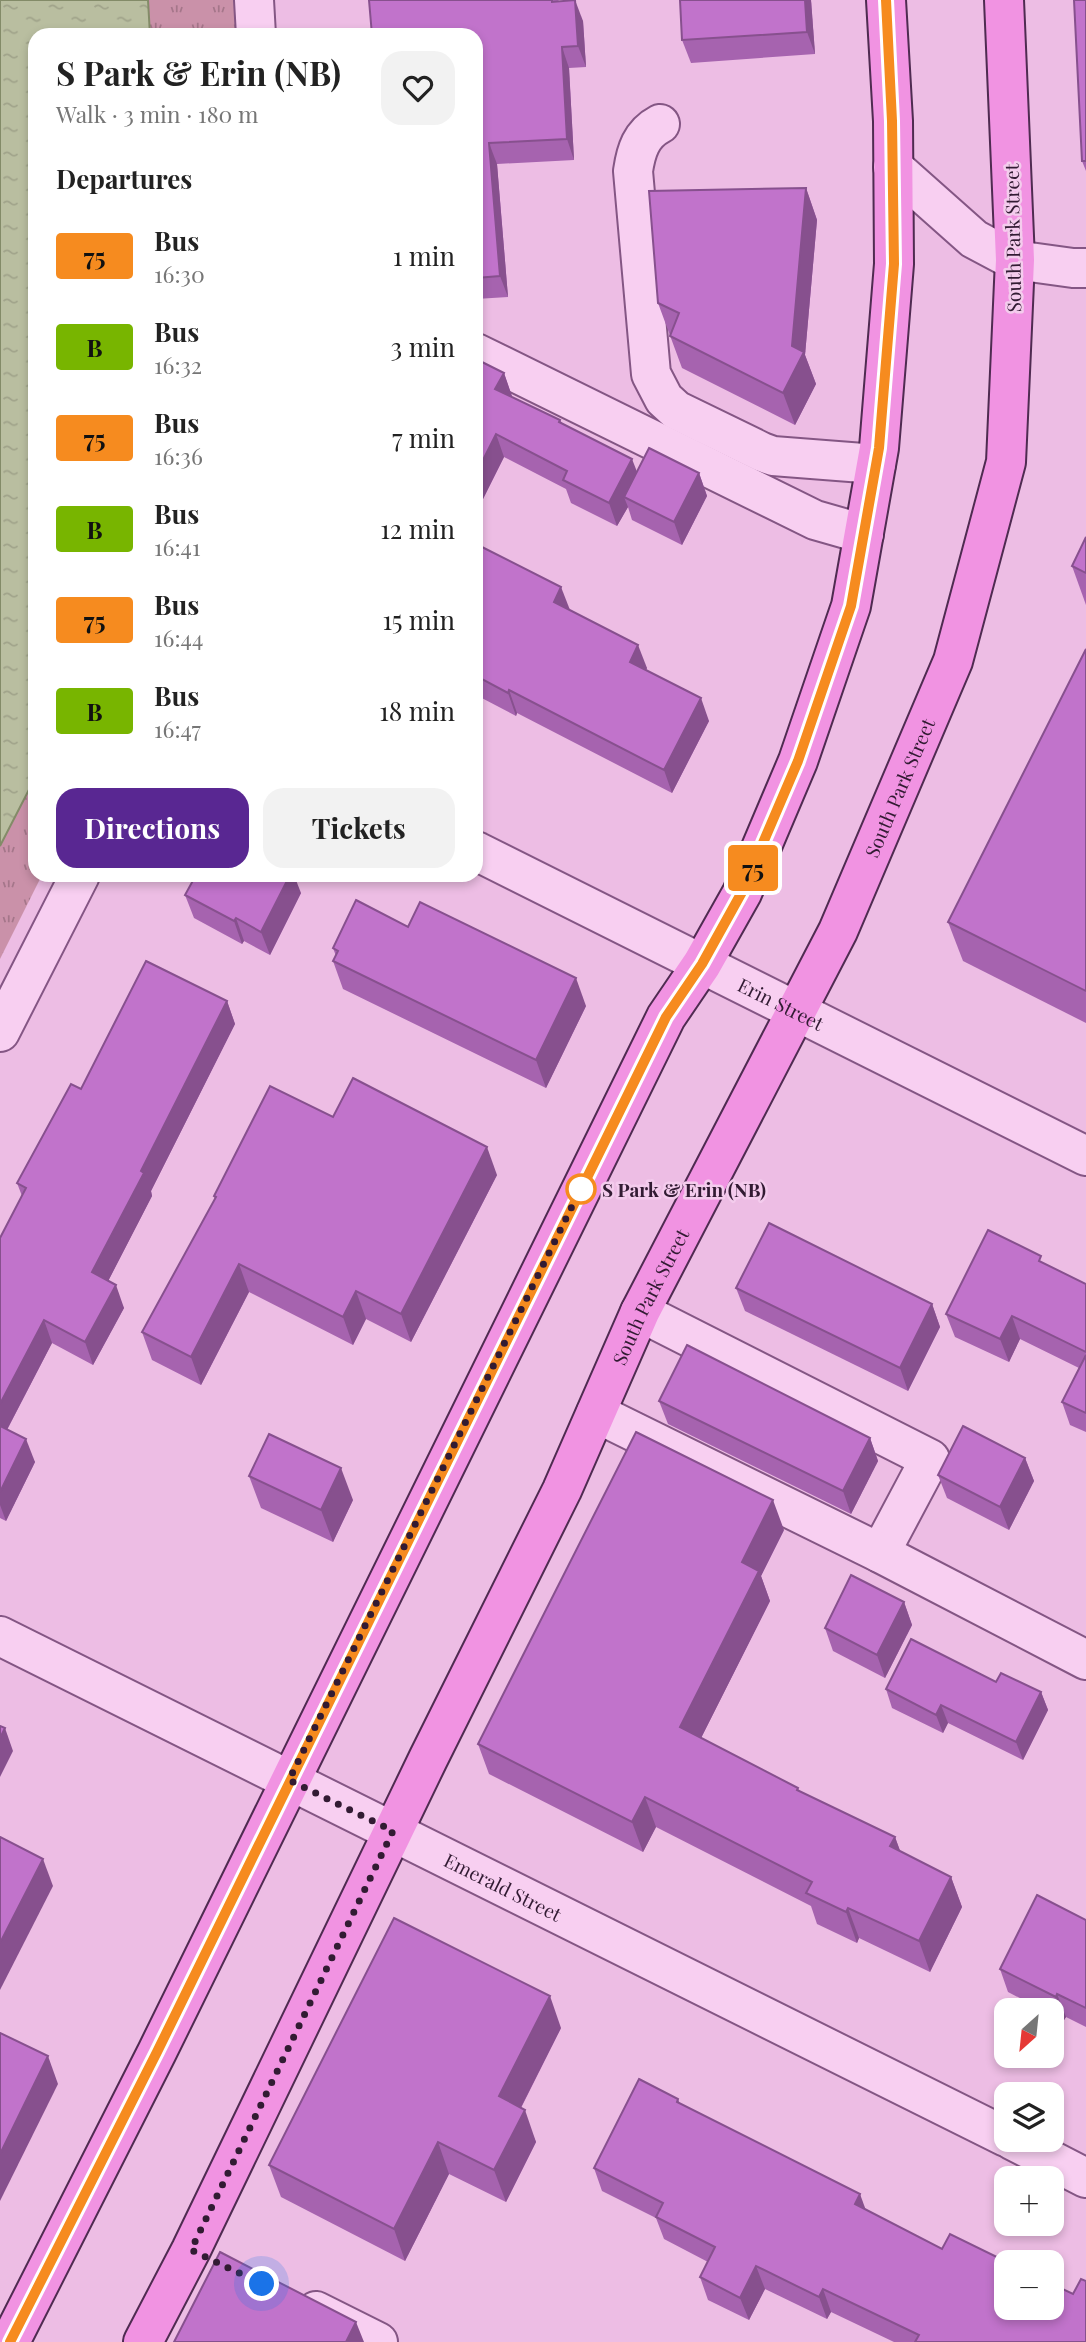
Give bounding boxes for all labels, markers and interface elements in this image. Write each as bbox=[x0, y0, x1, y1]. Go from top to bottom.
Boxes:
text: S Park & Erin (NB) bbox=[56, 50, 341, 94]
button: heart bbox=[381, 51, 455, 125]
text: Walk · 3 min · 180 m bbox=[56, 98, 259, 129]
text: Departures bbox=[56, 161, 192, 196]
street label: South Park Street bbox=[998, 163, 1026, 313]
text: Bus bbox=[154, 223, 199, 258]
text: 1 min bbox=[393, 238, 455, 273]
text: 75 bbox=[84, 240, 105, 272]
text: 16:30 bbox=[154, 258, 205, 289]
text: Bus bbox=[154, 314, 199, 349]
text: 3 min bbox=[391, 329, 455, 364]
text: B bbox=[86, 331, 103, 363]
text: 16:32 bbox=[154, 349, 202, 380]
text: Bus bbox=[154, 405, 199, 440]
text: 7 min bbox=[392, 420, 455, 455]
text: 75 bbox=[84, 422, 105, 454]
text: 16:36 bbox=[154, 440, 203, 471]
text: Bus bbox=[154, 496, 199, 531]
text: 12 min bbox=[380, 511, 455, 546]
text: B bbox=[86, 513, 103, 545]
text: 16:41 bbox=[154, 531, 200, 562]
text: Bus bbox=[154, 587, 199, 622]
text: 15 min bbox=[383, 602, 455, 637]
text: 75 bbox=[84, 604, 105, 636]
text: 16:44 bbox=[154, 622, 203, 653]
text: Bus bbox=[154, 678, 199, 713]
text: 18 min bbox=[379, 693, 455, 728]
text: B bbox=[86, 695, 103, 727]
text: 16:47 bbox=[154, 713, 201, 744]
street label: South Park Street bbox=[858, 714, 940, 861]
button: Directions bbox=[56, 788, 249, 868]
button: Tickets bbox=[263, 788, 455, 868]
line badge: 75 bbox=[722, 845, 784, 891]
text: 75 bbox=[742, 852, 764, 884]
street label: Erin Street bbox=[734, 971, 829, 1036]
marker: S Park & Erin (NB) bbox=[566, 1174, 596, 1204]
place label: S Park & Erin (NB) bbox=[602, 1176, 766, 1202]
street label: South Park Street bbox=[605, 1224, 694, 1369]
street label: Emerald Street bbox=[440, 1846, 566, 1927]
north arrow bbox=[994, 1998, 1064, 2068]
map controls bbox=[994, 1998, 1064, 2320]
button: layers bbox=[994, 2082, 1064, 2152]
button: + bbox=[994, 2166, 1064, 2236]
button: − bbox=[994, 2250, 1064, 2320]
your location bbox=[244, 2266, 279, 2301]

